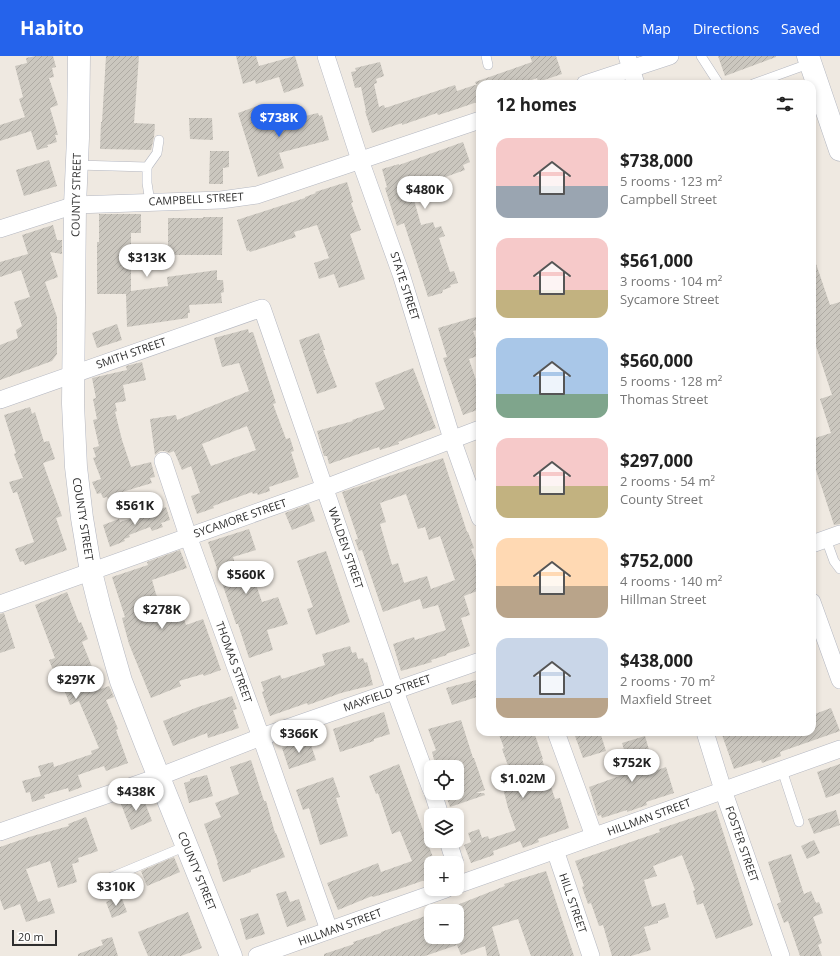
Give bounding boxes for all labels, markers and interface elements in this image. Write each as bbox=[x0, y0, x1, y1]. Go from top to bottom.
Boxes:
text: Habito bbox=[20, 15, 84, 41]
text: Map bbox=[642, 19, 671, 38]
text: Directions bbox=[693, 19, 759, 38]
text: Saved bbox=[781, 19, 820, 38]
text: 12 homes bbox=[496, 93, 577, 116]
icon: filters bbox=[774, 93, 796, 115]
pin: $738K bbox=[251, 104, 307, 138]
text: $738K bbox=[260, 108, 298, 126]
text: $738,000 bbox=[620, 149, 693, 172]
street label: COUNTY STREET bbox=[67, 153, 84, 237]
icon: home bbox=[528, 154, 576, 202]
text: 5 rooms · 123 m² bbox=[620, 172, 722, 190]
pin: $480K bbox=[397, 176, 453, 210]
text: $480K bbox=[406, 180, 444, 198]
street label: CAMPBELL STREET bbox=[148, 189, 244, 208]
text: Campbell Street bbox=[620, 190, 717, 208]
pin: $313K bbox=[119, 244, 175, 278]
text: $313K bbox=[128, 248, 166, 266]
text: $561,000 bbox=[620, 249, 693, 272]
street label: STATE STREET bbox=[387, 250, 424, 322]
icon: home bbox=[528, 254, 576, 302]
text: 3 rooms · 104 m² bbox=[620, 272, 722, 290]
text: Sycamore Street bbox=[620, 290, 719, 308]
street label: SMITH STREET bbox=[94, 334, 168, 372]
text: $560,000 bbox=[620, 349, 693, 372]
icon: home bbox=[528, 354, 576, 402]
text: 5 rooms · 128 m² bbox=[620, 372, 722, 390]
text: Thomas Street bbox=[620, 390, 708, 408]
text: $297,000 bbox=[620, 449, 693, 472]
icon: home bbox=[528, 454, 576, 502]
text: 2 rooms · 54 m² bbox=[620, 472, 715, 490]
street label: COUNTY STREET bbox=[70, 476, 97, 562]
text: County Street bbox=[620, 490, 703, 508]
pin: $561K bbox=[107, 492, 163, 526]
street label: SYCAMORE STREET bbox=[191, 495, 288, 540]
text: $561K bbox=[116, 496, 154, 514]
street label: WALDEN STREET bbox=[326, 505, 367, 591]
text: $752,000 bbox=[620, 549, 693, 572]
icon: home bbox=[528, 554, 576, 602]
pin: $560K bbox=[218, 561, 274, 595]
text: $560K bbox=[227, 565, 265, 583]
text: 4 rooms · 140 m² bbox=[620, 572, 722, 590]
text: Hillman Street bbox=[620, 590, 706, 608]
pin: $278K bbox=[134, 596, 190, 630]
text: $278K bbox=[143, 600, 181, 618]
street label: THOMAS STREET bbox=[213, 619, 256, 705]
text: $438,000 bbox=[620, 649, 693, 672]
icon: home bbox=[528, 654, 576, 702]
pin: $297K bbox=[48, 666, 104, 700]
text: $297K bbox=[57, 670, 95, 688]
street label: MAXFIELD STREET bbox=[341, 670, 433, 715]
text: 2 rooms · 70 m² bbox=[620, 672, 715, 690]
text: Maxfield Street bbox=[620, 690, 712, 708]
pin: $366K bbox=[271, 720, 327, 754]
text: $366K bbox=[280, 724, 318, 742]
pin: $752K bbox=[604, 749, 660, 783]
text: $752K bbox=[613, 753, 651, 771]
map controls bbox=[424, 760, 464, 944]
button: locate bbox=[424, 760, 464, 800]
pin: $1.02M bbox=[490, 765, 556, 799]
text: $1.02M bbox=[500, 769, 546, 787]
pin: $438K bbox=[108, 778, 164, 812]
text: $438K bbox=[117, 782, 155, 800]
street label: HILLMAN STREET bbox=[605, 794, 693, 839]
street label: FOSTER STREET bbox=[722, 804, 762, 884]
button: layers bbox=[424, 808, 464, 848]
street label: COUNTY STREET bbox=[175, 829, 220, 913]
button: + bbox=[424, 856, 464, 896]
street label: HILL STREET bbox=[556, 871, 591, 935]
pin: $310K bbox=[88, 873, 144, 907]
text: $310K bbox=[97, 877, 135, 895]
street label: HILLMAN STREET bbox=[296, 904, 384, 949]
button: − bbox=[424, 904, 464, 944]
scale bar bbox=[12, 928, 57, 947]
text: 20 m bbox=[18, 929, 44, 944]

